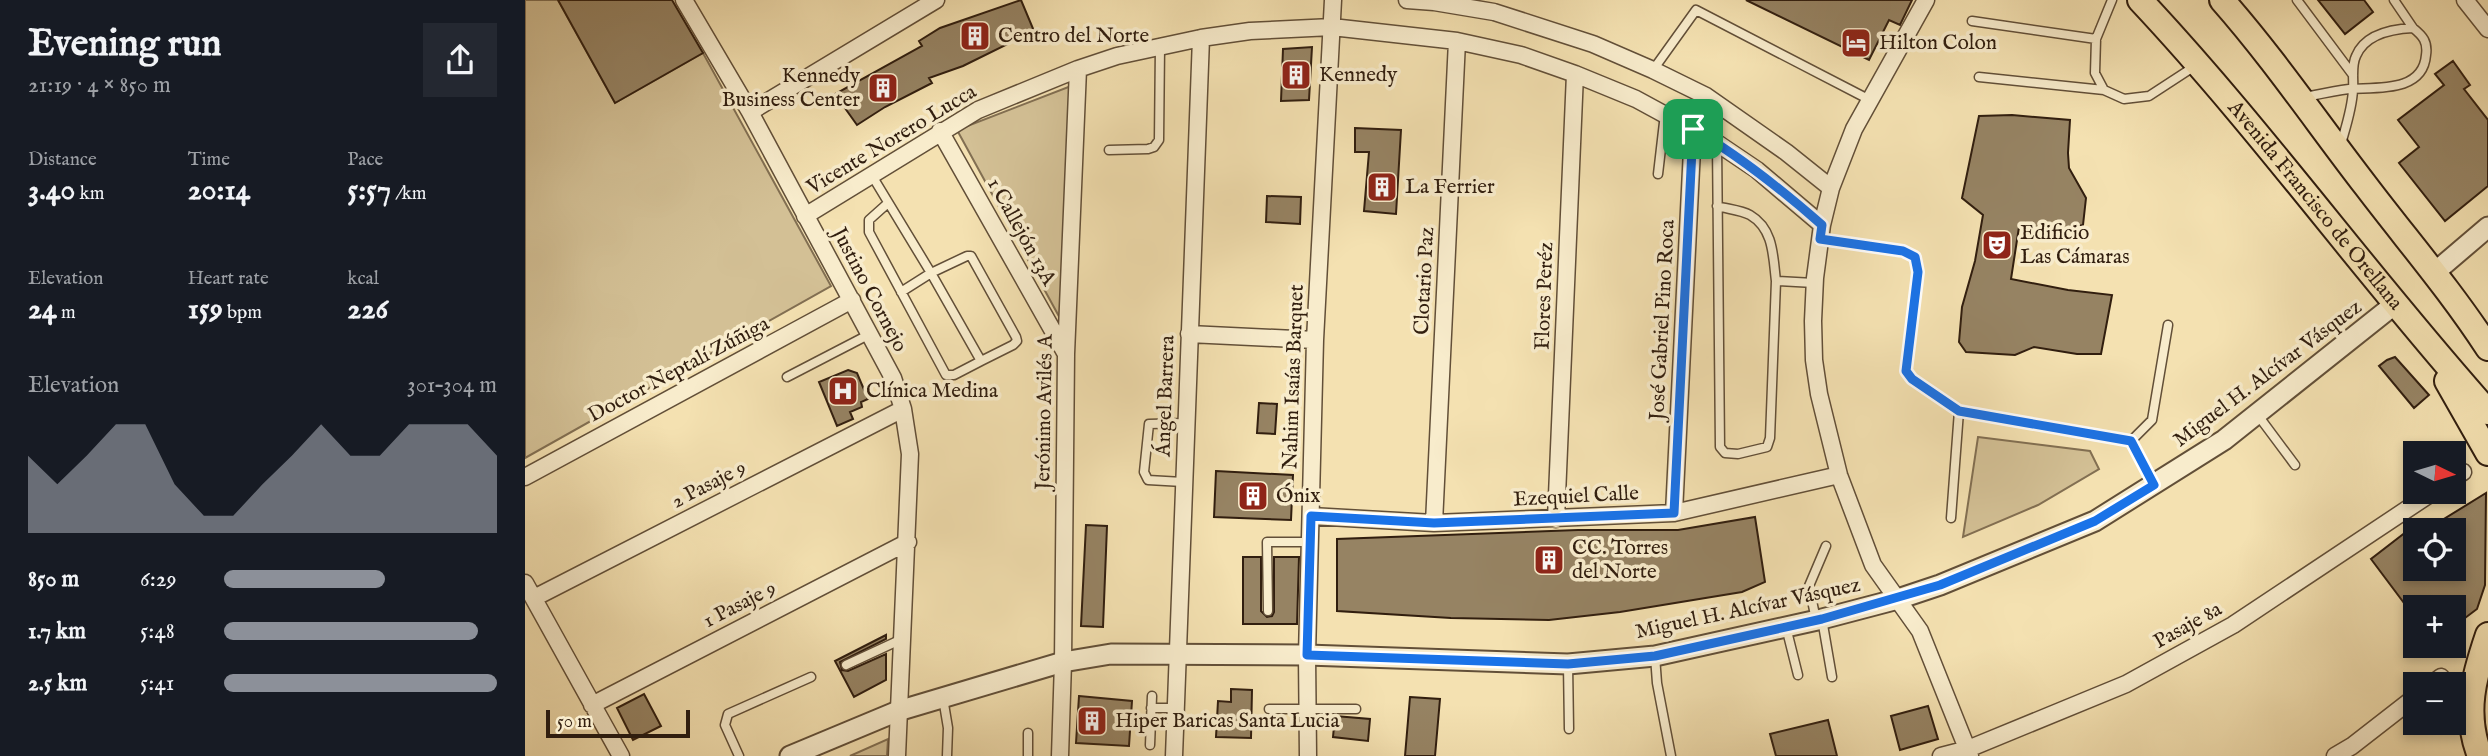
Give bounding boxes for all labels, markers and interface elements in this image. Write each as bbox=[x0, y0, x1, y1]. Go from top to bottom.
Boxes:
building icon: Centro del Norte bbox=[958, 19, 992, 53]
text: Evening run bbox=[28, 21, 222, 69]
button: share bbox=[423, 23, 497, 97]
place label: Centro del Norte bbox=[998, 23, 1150, 50]
hotel icon: Hilton Colon bbox=[1839, 26, 1873, 60]
place label: Hilton Colon bbox=[1879, 30, 1997, 57]
building icon: Kennedy bbox=[1279, 58, 1313, 92]
place label: Kennedy bbox=[1319, 62, 1398, 89]
place label: Kennedy Business Center bbox=[722, 63, 861, 114]
text: 21:19 · 4 × 850 m bbox=[28, 71, 171, 100]
building icon: Kennedy Business Center bbox=[866, 71, 900, 105]
street label: Vicente Norero Lucca bbox=[801, 78, 983, 202]
street label: Avenida Francisco de Orellana bbox=[2221, 94, 2409, 317]
pin bbox=[1663, 99, 1723, 159]
icon: arrive bbox=[1674, 110, 1712, 148]
text: Distance bbox=[28, 148, 97, 172]
text: Time bbox=[188, 148, 230, 172]
text: Pace bbox=[347, 148, 383, 172]
building icon: La Ferrier bbox=[1365, 170, 1399, 204]
text: 3.40 bbox=[28, 172, 75, 210]
text: 20:14 bbox=[188, 172, 250, 210]
text: 5:57 bbox=[347, 172, 391, 210]
street label: 1 Callejón 13A bbox=[980, 173, 1062, 291]
place label: La Ferrier bbox=[1405, 174, 1495, 201]
text: km bbox=[75, 182, 104, 206]
text: /km bbox=[391, 182, 426, 206]
street label: José Gabriel Pino Roca bbox=[1644, 218, 1682, 423]
place label: Edificio Las Cámaras bbox=[2020, 220, 2130, 271]
street label: Justino Cornejo bbox=[824, 221, 913, 357]
street label: Clotario Paz bbox=[1409, 226, 1441, 336]
theatre icon: Edificio Las Cámaras bbox=[1980, 228, 2014, 262]
street label: Flores Peréz bbox=[1530, 241, 1560, 350]
text: Elevation bbox=[28, 267, 103, 291]
text: Heart rate bbox=[188, 267, 269, 291]
text: kcal bbox=[347, 267, 379, 291]
street label: Nahim Isaías Barquet bbox=[1277, 284, 1311, 470]
text: 24 bbox=[28, 291, 57, 329]
text: 159 bbox=[188, 291, 223, 329]
text: 226 bbox=[347, 291, 388, 329]
street label: Miguel H. Alcívar Vásquez bbox=[2168, 294, 2368, 454]
text: m bbox=[57, 301, 76, 325]
text: bpm bbox=[223, 301, 262, 325]
street label: Doctor Neptalí Zúñiga bbox=[584, 310, 775, 429]
street label: Jerónimo Avilés A bbox=[1030, 333, 1060, 492]
street label: Ángel Barrera bbox=[1149, 334, 1182, 458]
text: Elevation bbox=[28, 371, 119, 400]
text: 301–304 m bbox=[407, 371, 497, 400]
hospital icon: Clínica Medina bbox=[826, 374, 860, 408]
place label: Clínica Medina bbox=[866, 378, 999, 405]
north arrow bbox=[2403, 441, 2466, 504]
map controls bbox=[2403, 441, 2466, 735]
street label: 2 Pasaje 9 bbox=[667, 455, 751, 515]
building icon: Ónix bbox=[1236, 479, 1270, 513]
street label: Ezequiel Calle bbox=[1512, 480, 1640, 514]
place label: Ónix bbox=[1276, 482, 1320, 510]
button: locate bbox=[2403, 518, 2466, 581]
place label: CC. Torres del Norte bbox=[1572, 535, 1668, 586]
building icon: CC. Torres del Norte bbox=[1532, 543, 1566, 577]
text: 850 m bbox=[28, 565, 79, 594]
text: 6:29 bbox=[140, 565, 177, 594]
street label: Miguel H. Alcívar Vásquez bbox=[1633, 572, 1863, 646]
street label: 1 Pasaje 9 bbox=[699, 575, 781, 635]
button: + bbox=[2403, 595, 2466, 658]
street label: Pasaje 8a bbox=[2149, 596, 2228, 656]
text: 1.7 km bbox=[28, 617, 86, 646]
text: 5:48 bbox=[140, 617, 175, 646]
text: 2.5 km bbox=[28, 669, 87, 698]
text: 5:41 bbox=[140, 669, 174, 698]
button: − bbox=[2403, 672, 2466, 735]
building icon: Hiper Baricas Santa Lucia bbox=[1075, 704, 1109, 738]
scale bar bbox=[546, 707, 689, 739]
place label: Hiper Baricas Santa Lucia bbox=[1115, 708, 1340, 735]
text: 50 m bbox=[557, 710, 592, 734]

